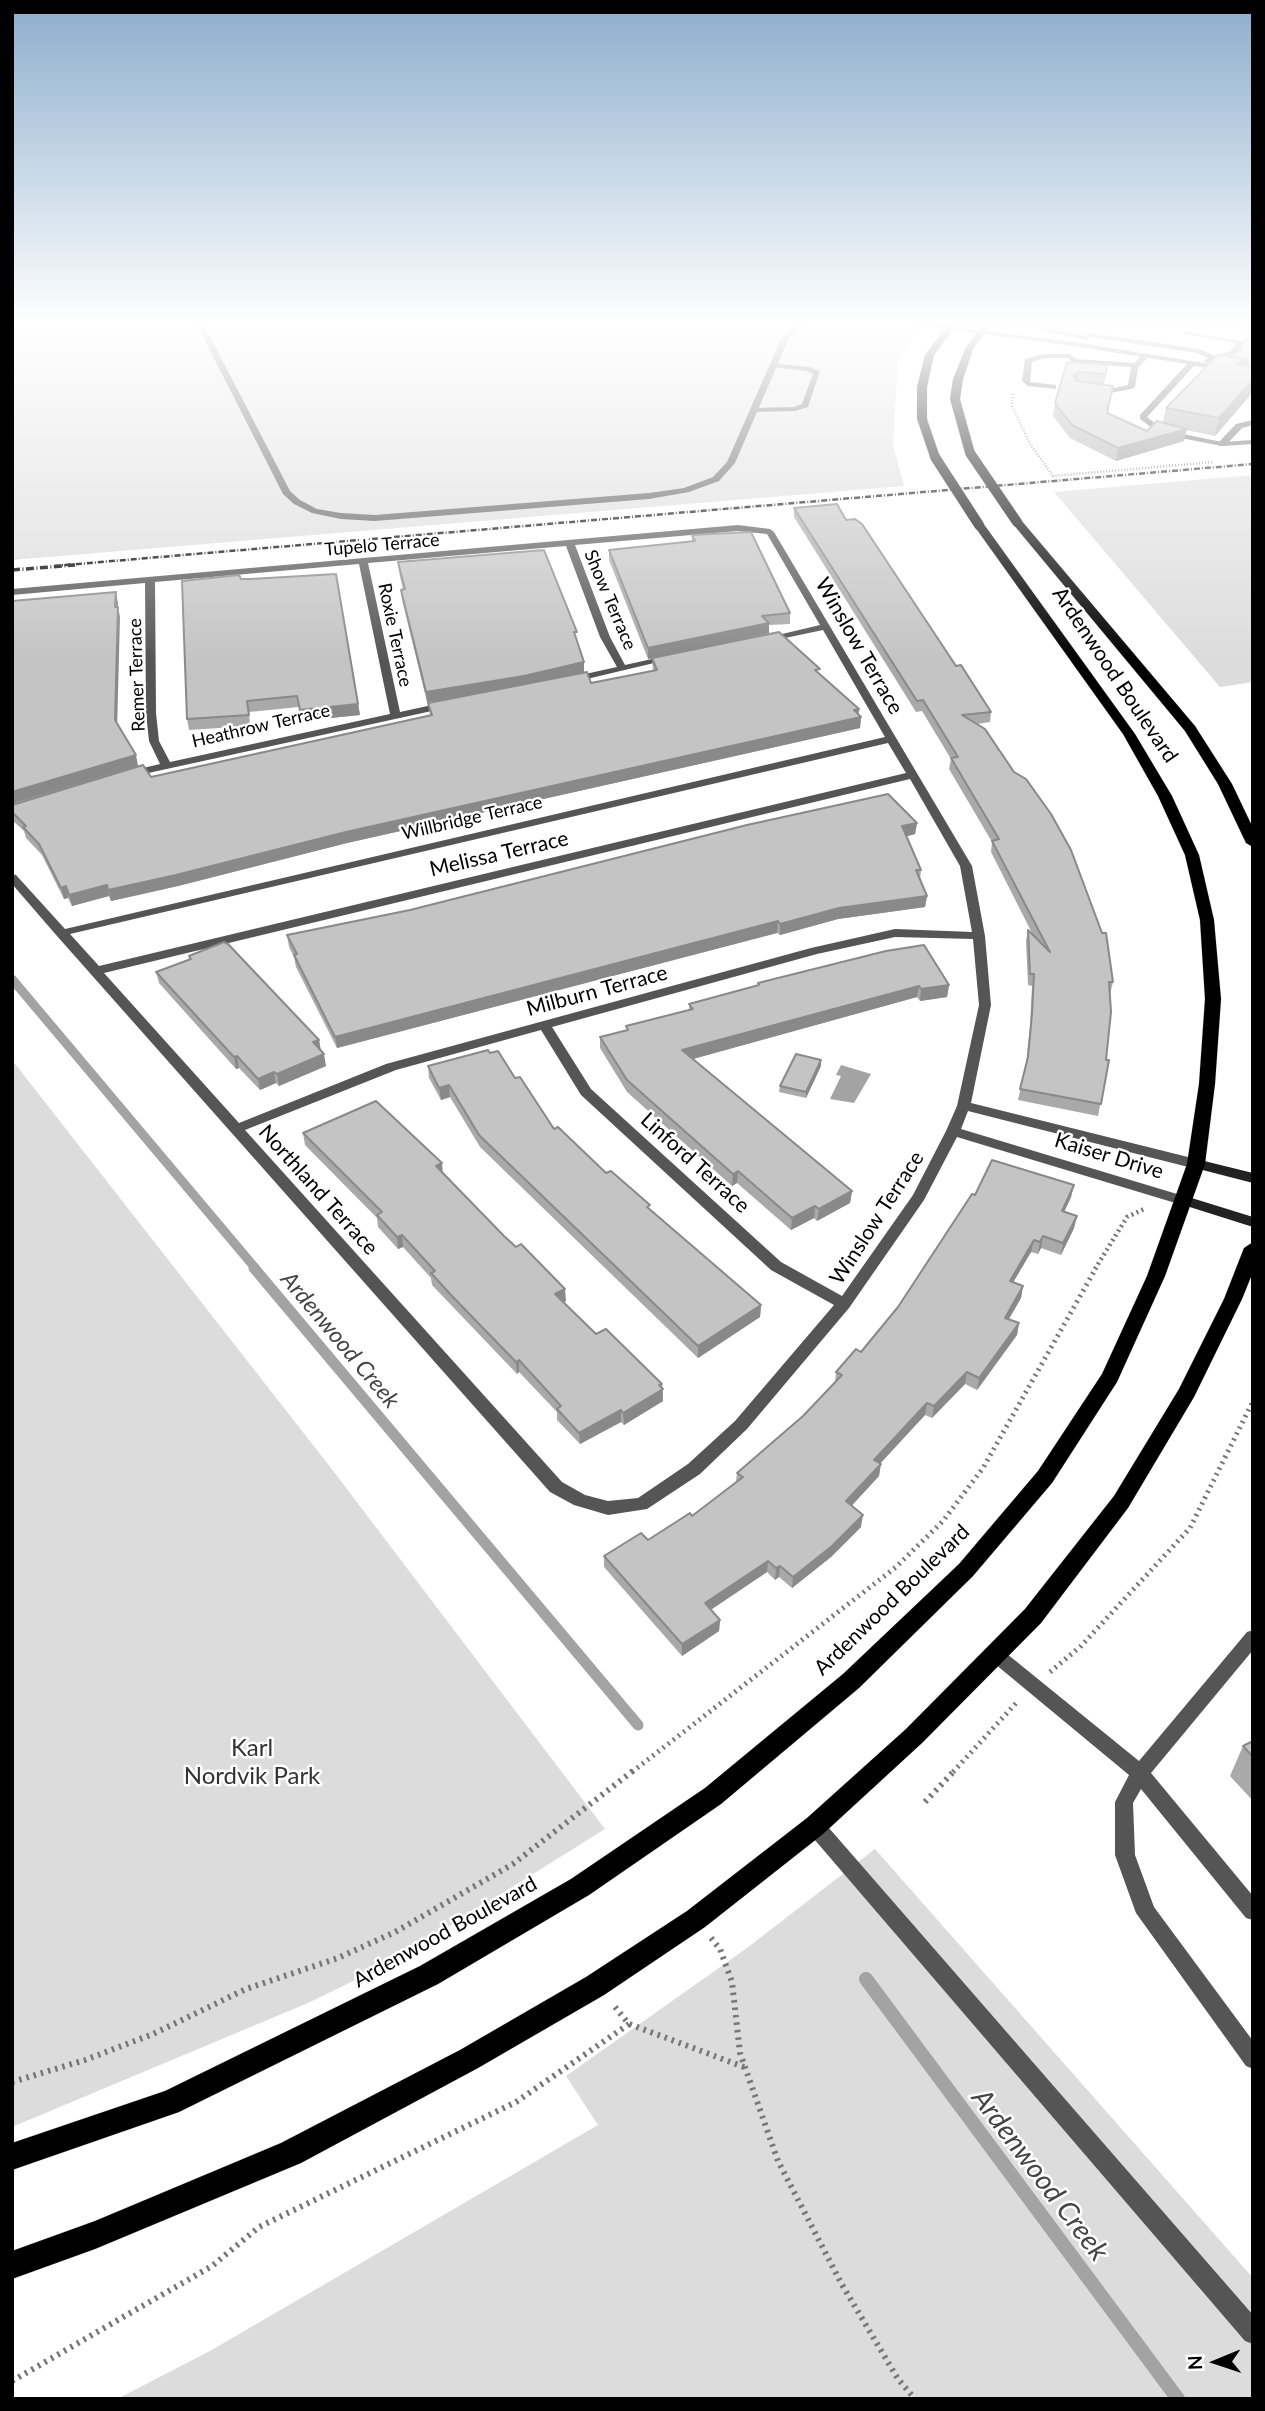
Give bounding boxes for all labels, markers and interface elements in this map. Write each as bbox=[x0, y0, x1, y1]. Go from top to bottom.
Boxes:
street label: Tupelo Terrace bbox=[324, 529, 440, 561]
street label: Show Terrace bbox=[579, 547, 641, 653]
street label: Winslow Terrace bbox=[810, 573, 908, 719]
street label: Roxie Terrace bbox=[373, 581, 417, 689]
street label: Ardenwood Boulevard bbox=[1047, 583, 1183, 767]
street label: Remer Terrace bbox=[124, 618, 150, 732]
street label: Heathrow Terrace bbox=[190, 700, 332, 752]
street label: Willbridge Terrace bbox=[400, 791, 544, 845]
street label: Melissa Terrace bbox=[427, 826, 571, 882]
street label: Milburn Terrace bbox=[524, 960, 670, 1022]
street label: Linford Terrace bbox=[635, 1107, 755, 1219]
street label: Northland Terrace bbox=[253, 1120, 383, 1260]
street label: Kaiser Drive bbox=[1051, 1127, 1167, 1185]
street label: Winslow Terrace bbox=[825, 1147, 929, 1289]
water label: Ardenwood Creek bbox=[275, 1266, 405, 1414]
street label: Ardenwood Boulevard bbox=[809, 1519, 975, 1681]
park label: Karl Nordvik Park bbox=[184, 1734, 320, 1790]
street label: Ardenwood Boulevard bbox=[349, 1871, 541, 1993]
water label: Ardenwood Creek bbox=[964, 2082, 1116, 2268]
north arrow bbox=[1181, 2327, 1251, 2397]
text: N bbox=[1183, 2355, 1206, 2370]

